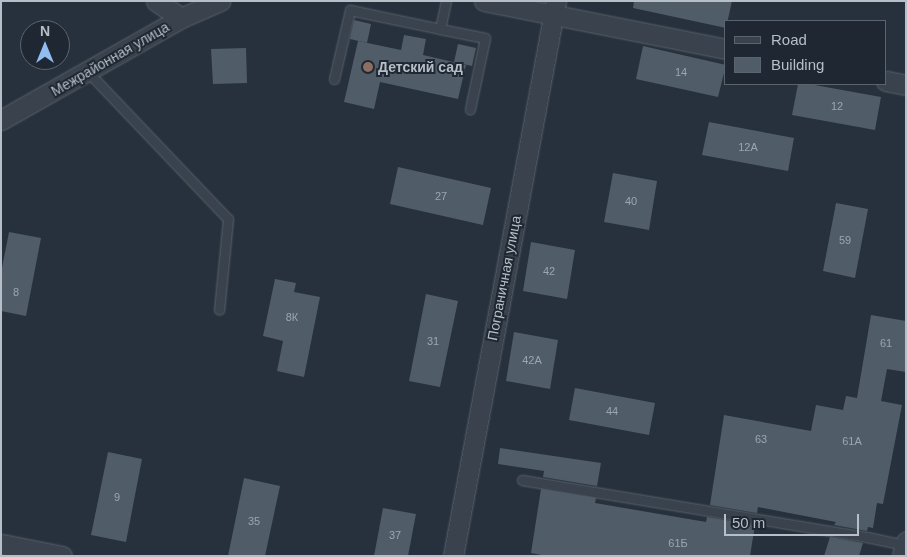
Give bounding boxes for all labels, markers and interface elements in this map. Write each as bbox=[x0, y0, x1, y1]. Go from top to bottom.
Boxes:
street label: Межрайонная улица bbox=[48, 18, 172, 100]
north arrow bbox=[20, 20, 70, 70]
legend bbox=[724, 20, 887, 85]
text: N bbox=[40, 23, 50, 39]
text: Road bbox=[771, 31, 807, 48]
text: Building bbox=[771, 56, 824, 73]
place label: Детский сад bbox=[378, 59, 463, 75]
marker: Детский сад bbox=[362, 61, 374, 73]
house number: 14 bbox=[675, 65, 687, 79]
house number: 12 bbox=[831, 99, 843, 113]
house number: 12А bbox=[738, 140, 758, 154]
house number: 27 bbox=[435, 189, 447, 203]
house number: 40 bbox=[625, 194, 637, 208]
street label: Пограничная улица bbox=[484, 214, 524, 342]
house number: 59 bbox=[839, 233, 851, 247]
house number: 42 bbox=[543, 264, 555, 278]
house number: 8 bbox=[13, 285, 19, 299]
house number: 8К bbox=[286, 310, 298, 324]
house number: 31 bbox=[427, 334, 439, 348]
house number: 61 bbox=[880, 336, 892, 350]
house number: 42А bbox=[522, 353, 542, 367]
house number: 44 bbox=[606, 404, 618, 418]
house number: 63 bbox=[755, 432, 767, 446]
house number: 61А bbox=[842, 434, 862, 448]
house number: 9 bbox=[114, 490, 120, 504]
scale bar bbox=[727, 504, 862, 536]
house number: 35 bbox=[248, 514, 260, 528]
text: 50 m bbox=[732, 514, 765, 531]
house number: 37 bbox=[389, 528, 401, 542]
house number: 61Б bbox=[668, 536, 688, 550]

